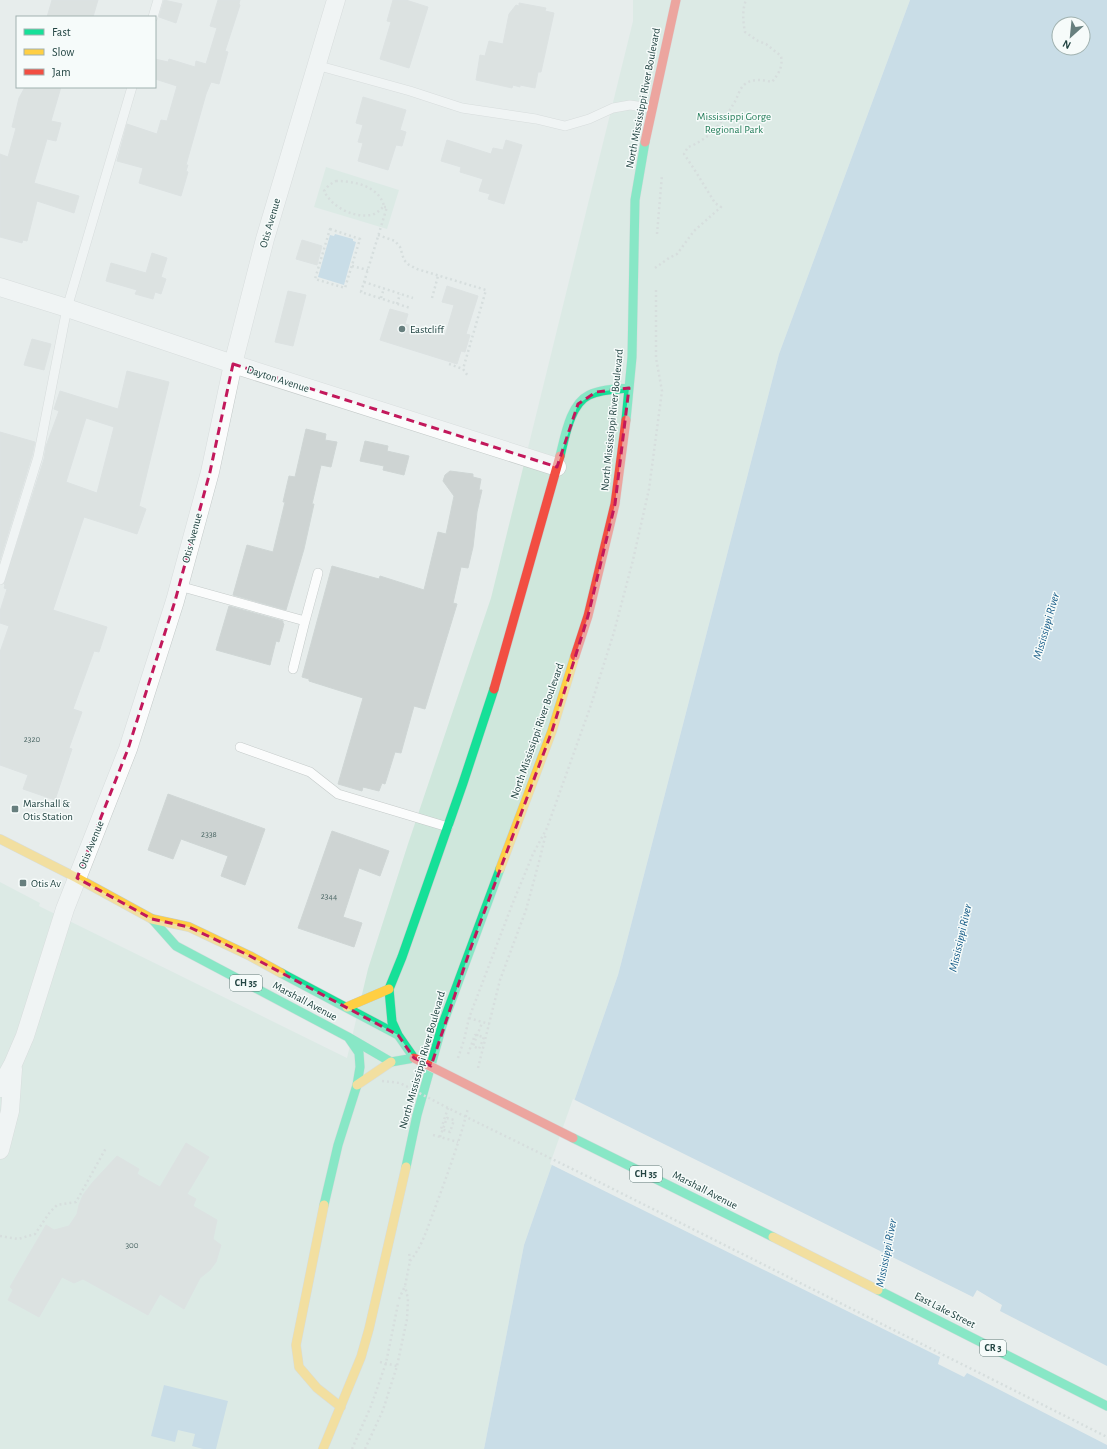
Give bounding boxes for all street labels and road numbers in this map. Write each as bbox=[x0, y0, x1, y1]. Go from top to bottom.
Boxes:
street label: North Mississippi River Boulevard bbox=[624, 27, 662, 169]
street label: Otis Avenue bbox=[258, 197, 282, 249]
street label: North Mississippi River Boulevard bbox=[599, 348, 625, 492]
street label: Dayton Avenue bbox=[245, 364, 311, 394]
street label: Otis Avenue bbox=[180, 512, 204, 564]
street label: North Mississippi River Boulevard bbox=[509, 661, 566, 800]
street label: Otis Avenue bbox=[76, 819, 106, 871]
road number: CH 35 bbox=[230, 975, 262, 991]
street label: Marshall Avenue bbox=[271, 979, 339, 1023]
street label: North Mississippi River Boulevard bbox=[397, 990, 447, 1130]
road number: CH 35 bbox=[630, 1166, 662, 1182]
street label: Marshall Avenue bbox=[671, 1169, 739, 1211]
street label: East Lake Street bbox=[913, 1290, 978, 1330]
road number: CR 3 bbox=[980, 1340, 1006, 1356]

